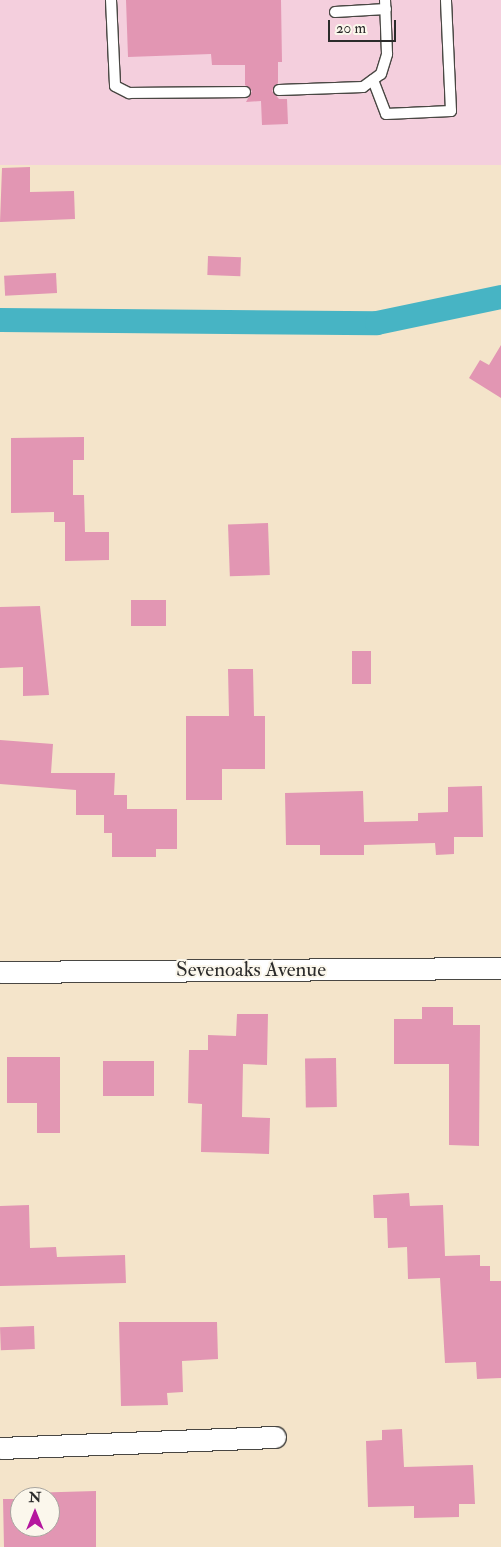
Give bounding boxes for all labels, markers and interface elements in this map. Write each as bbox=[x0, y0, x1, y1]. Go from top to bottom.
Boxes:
scale bar bbox=[331, 10, 398, 42]
text: 20 m bbox=[336, 19, 366, 38]
street label: Sevenoaks Avenue bbox=[176, 957, 326, 983]
north arrow bbox=[10, 1487, 60, 1537]
text: N bbox=[29, 1489, 41, 1506]

